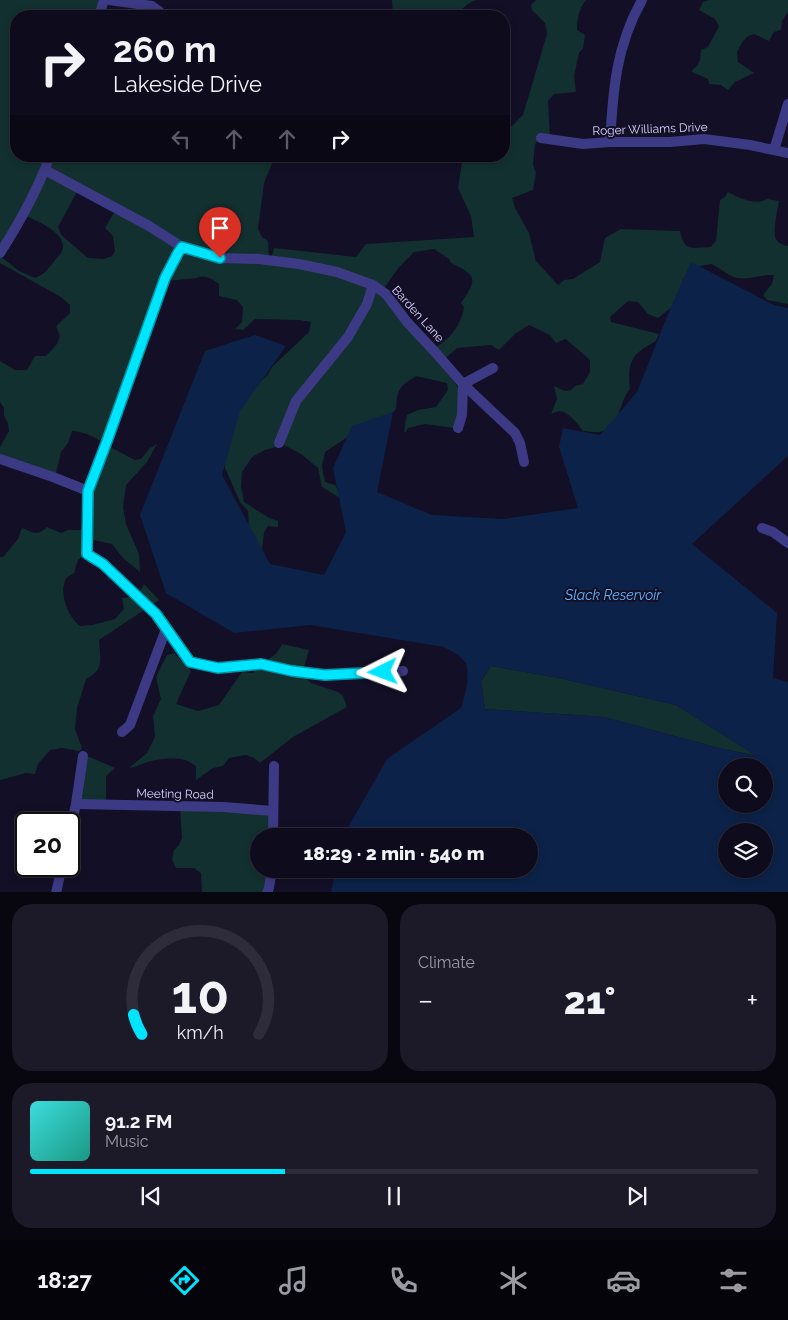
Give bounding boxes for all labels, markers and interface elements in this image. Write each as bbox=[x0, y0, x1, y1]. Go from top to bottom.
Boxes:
text: 260 m bbox=[113, 29, 216, 70]
icon: right bbox=[30, 30, 95, 95]
text: Lakeside Drive bbox=[113, 71, 262, 97]
street label: Roger Williams Drive bbox=[592, 120, 708, 138]
icon: left bbox=[167, 125, 195, 153]
icon: ahead bbox=[220, 125, 248, 153]
icon: ahead bbox=[273, 125, 301, 153]
icon: right bbox=[326, 125, 354, 153]
pin bbox=[199, 207, 241, 258]
icon: arrive bbox=[206, 214, 234, 242]
street label: Barden Lane bbox=[389, 283, 447, 345]
water label: Slack Reservoir bbox=[564, 587, 662, 603]
position arrow bbox=[356, 645, 408, 697]
map controls bbox=[718, 758, 773, 878]
button: search bbox=[718, 758, 773, 813]
street label: Meeting Road bbox=[136, 786, 214, 802]
speed limit sign: 20 bbox=[15, 812, 80, 877]
button: layers bbox=[718, 823, 773, 878]
text: 18:29 · 2 min · 540 m bbox=[304, 842, 485, 864]
text: Climate bbox=[418, 953, 475, 972]
text: 10 bbox=[171, 964, 229, 1025]
text: 21° bbox=[564, 978, 616, 1023]
text: − bbox=[418, 984, 433, 1017]
text: + bbox=[746, 984, 758, 1017]
text: km/h bbox=[176, 1022, 224, 1043]
text: 91.2 FM bbox=[105, 1110, 172, 1132]
text: Music bbox=[105, 1132, 149, 1151]
icon: previous bbox=[137, 1182, 165, 1210]
icon: pause bbox=[380, 1182, 408, 1210]
icon: next bbox=[623, 1182, 651, 1210]
icon: directions bbox=[167, 1263, 202, 1298]
icon: music bbox=[276, 1263, 311, 1298]
icon: phone bbox=[386, 1263, 421, 1298]
icon: climate bbox=[496, 1263, 531, 1298]
icon: car bbox=[606, 1263, 641, 1298]
icon: filters bbox=[716, 1263, 751, 1298]
text: 18:27 bbox=[37, 1267, 92, 1293]

